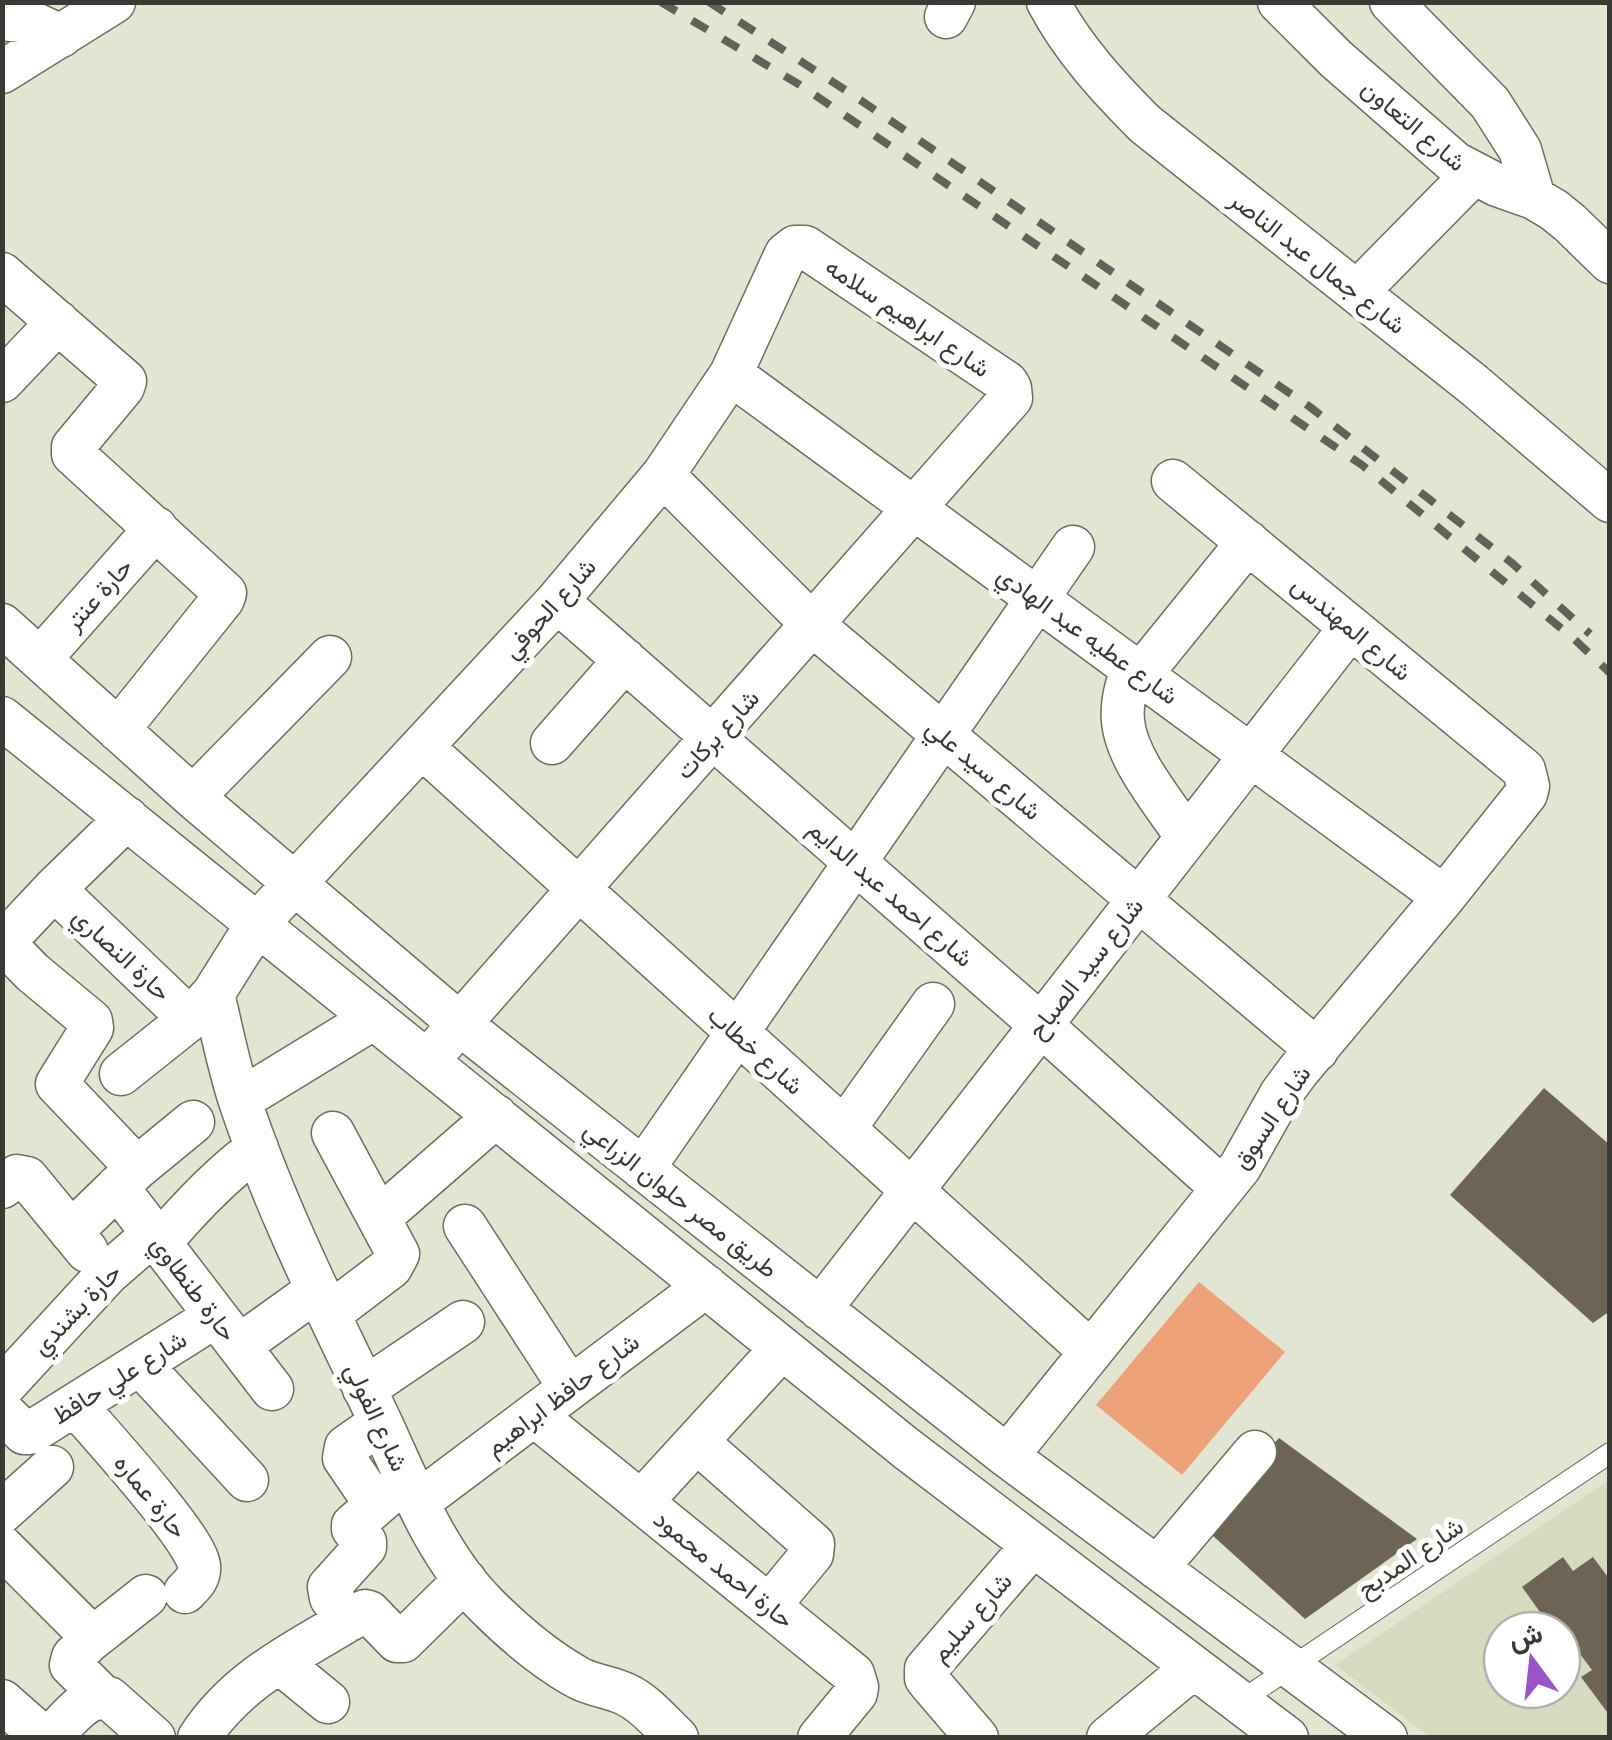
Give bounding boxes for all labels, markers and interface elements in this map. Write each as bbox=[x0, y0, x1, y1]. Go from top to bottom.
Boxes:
street label: شارع التعاون bbox=[1354, 71, 1474, 179]
street label: شارع جمال عبد الناصر bbox=[1222, 182, 1413, 342]
street label: شارع ابراهيم سلامه bbox=[819, 249, 997, 385]
street label: حارة عنتر bbox=[55, 550, 139, 638]
street label: شارع الحوفي bbox=[495, 550, 606, 668]
street label: شارع عطيه عبد الهادي bbox=[988, 558, 1186, 716]
street label: شارع المهندس bbox=[1285, 568, 1419, 688]
street label: شارع بركات bbox=[667, 682, 767, 786]
street label: شارع سيد علي bbox=[916, 711, 1049, 831]
street label: شارع احمد عبد الدايم bbox=[801, 812, 981, 974]
street label: شارع سيد الصباح bbox=[1019, 890, 1151, 1046]
street label: حارة النصاري bbox=[63, 900, 179, 1011]
street label: شارع خطاب bbox=[701, 998, 811, 1102]
street label: شارع السوق bbox=[1224, 1058, 1318, 1176]
street label: طريق مصر حلوان الزراعي bbox=[574, 1112, 785, 1289]
street label: حارة طنطاوي bbox=[140, 1228, 245, 1350]
street label: حارة بشندي bbox=[24, 1256, 131, 1365]
street label: شارع علي حافظ bbox=[45, 1322, 195, 1435]
street label: شارع حافظ ابراهيم bbox=[478, 1325, 646, 1463]
street label: شارع الفولي bbox=[333, 1357, 417, 1479]
street label: حارة عماره bbox=[107, 1447, 196, 1545]
street label: حارة احمد محمود bbox=[647, 1502, 801, 1635]
street label: شارع المدبح bbox=[1350, 1509, 1470, 1606]
street label: شارع سليم bbox=[922, 1565, 1020, 1669]
north arrow bbox=[1482, 1610, 1582, 1710]
text: ش bbox=[1504, 1613, 1546, 1658]

